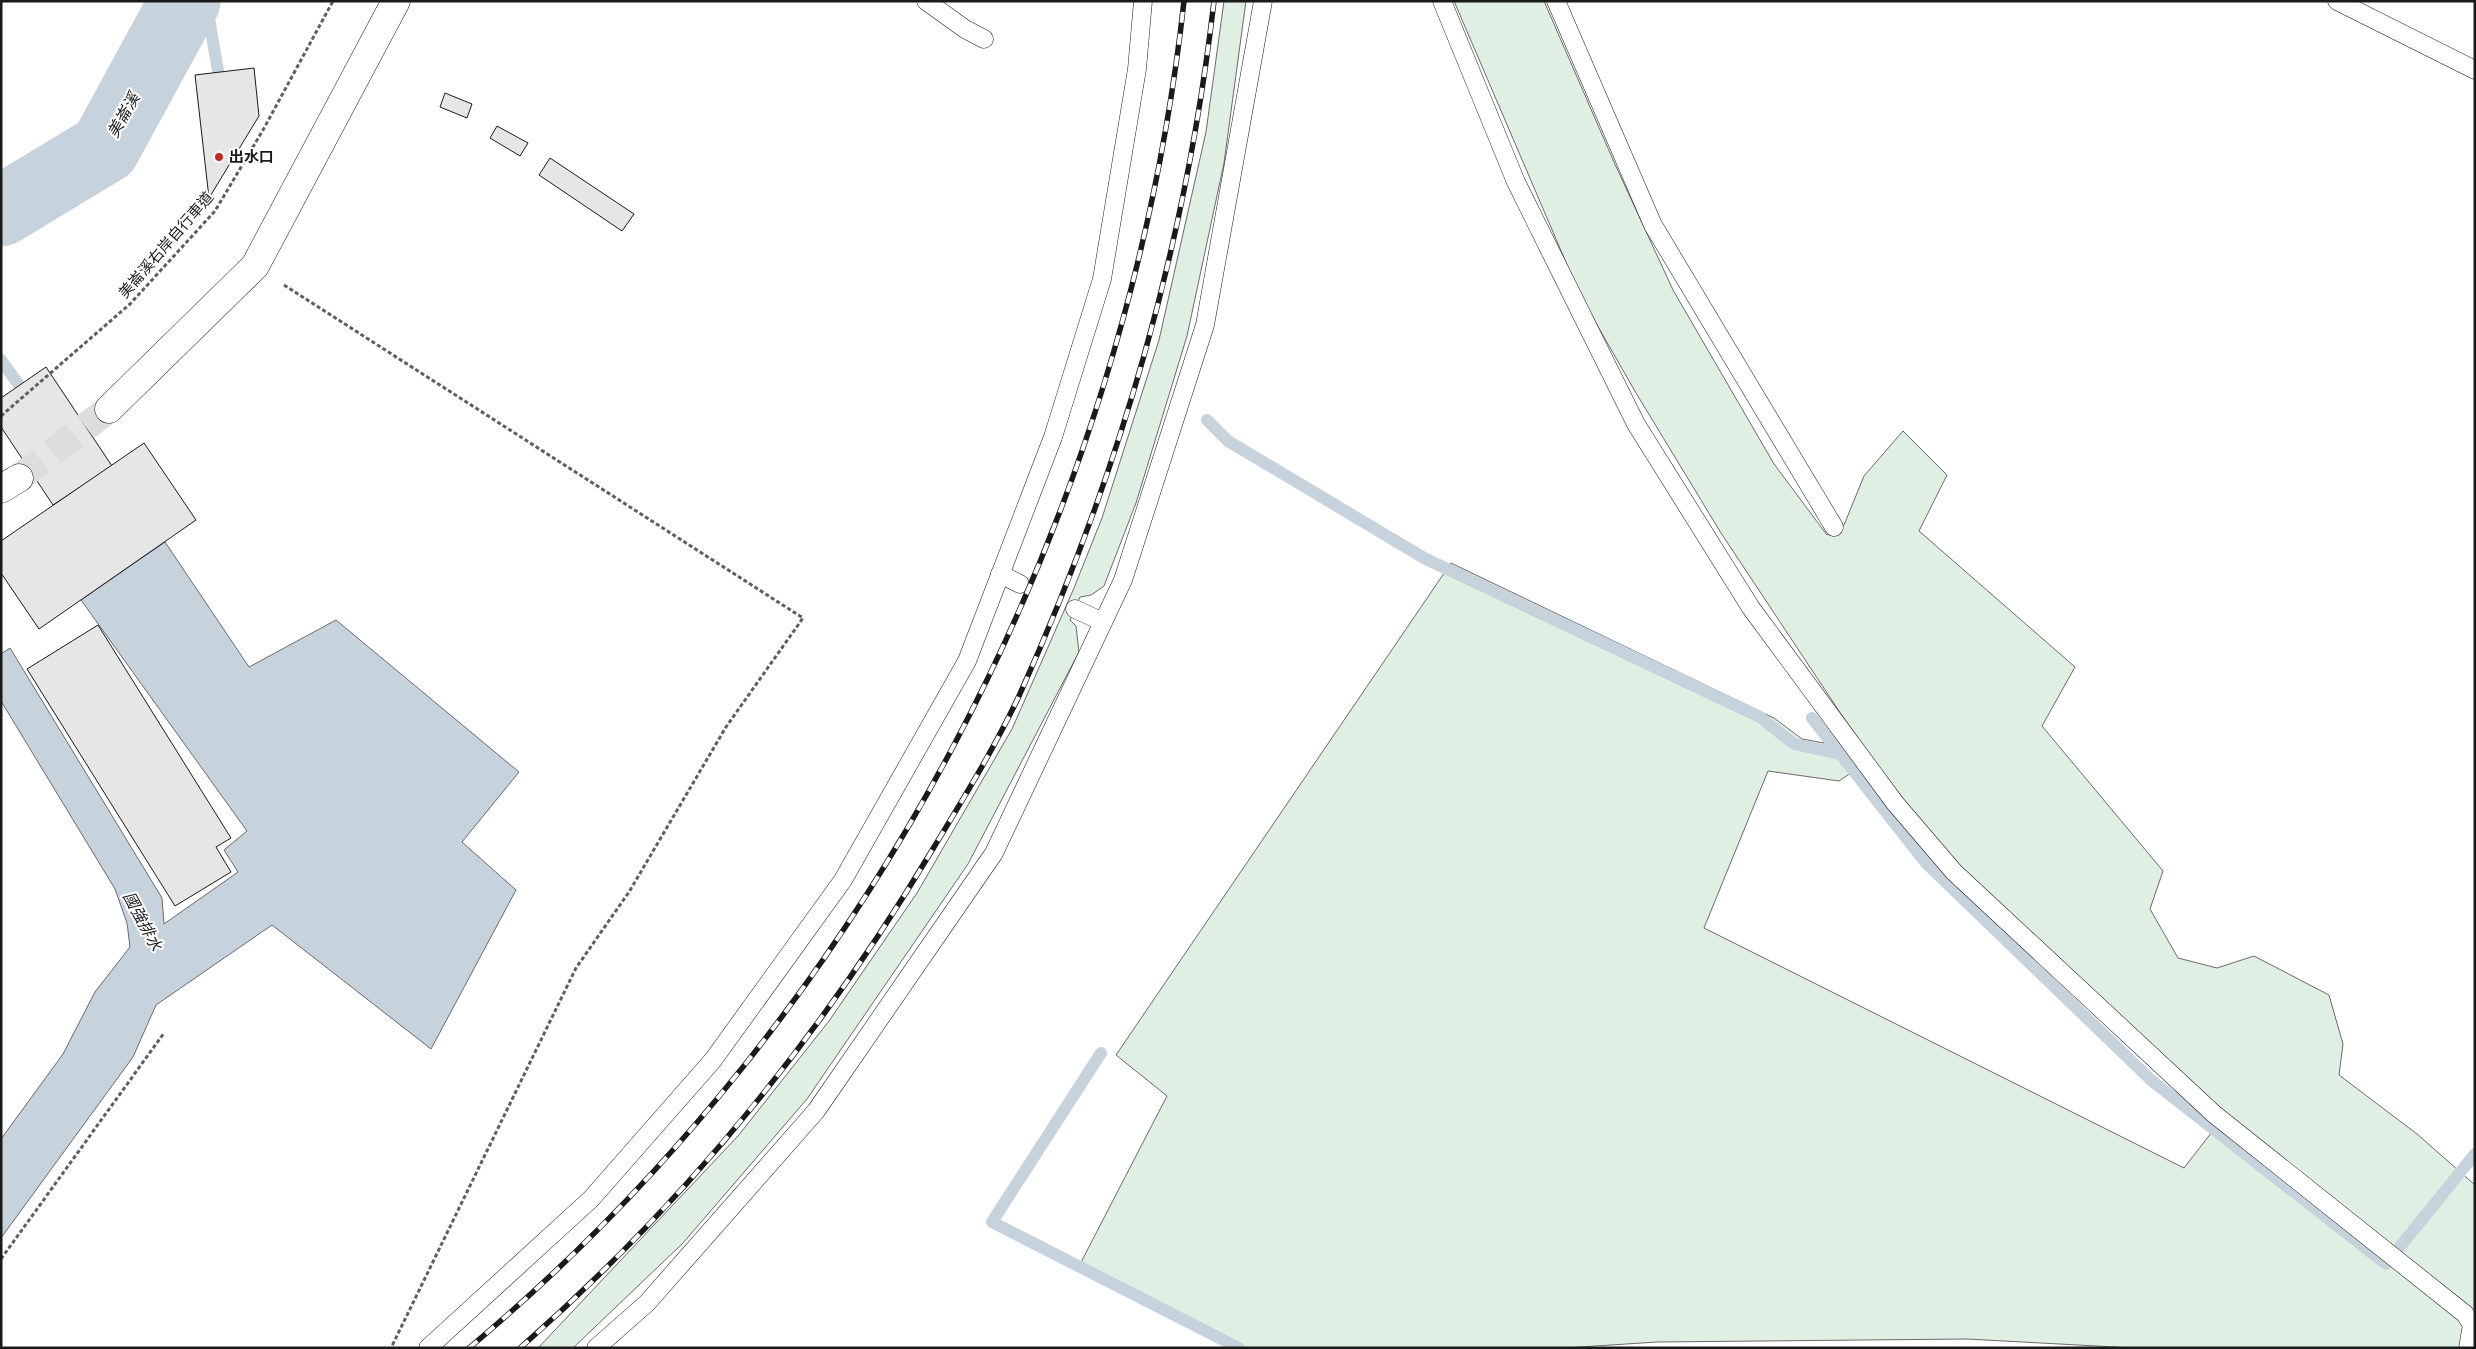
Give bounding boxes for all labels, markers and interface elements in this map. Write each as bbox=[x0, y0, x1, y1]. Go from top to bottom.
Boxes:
water label: 美崙溪 bbox=[103, 88, 144, 141]
place label: 出水口 bbox=[229, 148, 274, 165]
marker: 出水口 bbox=[213, 151, 225, 163]
street label: 美崙溪右岸自行車道 bbox=[115, 188, 216, 301]
water label: 國強排水 bbox=[119, 889, 166, 955]

